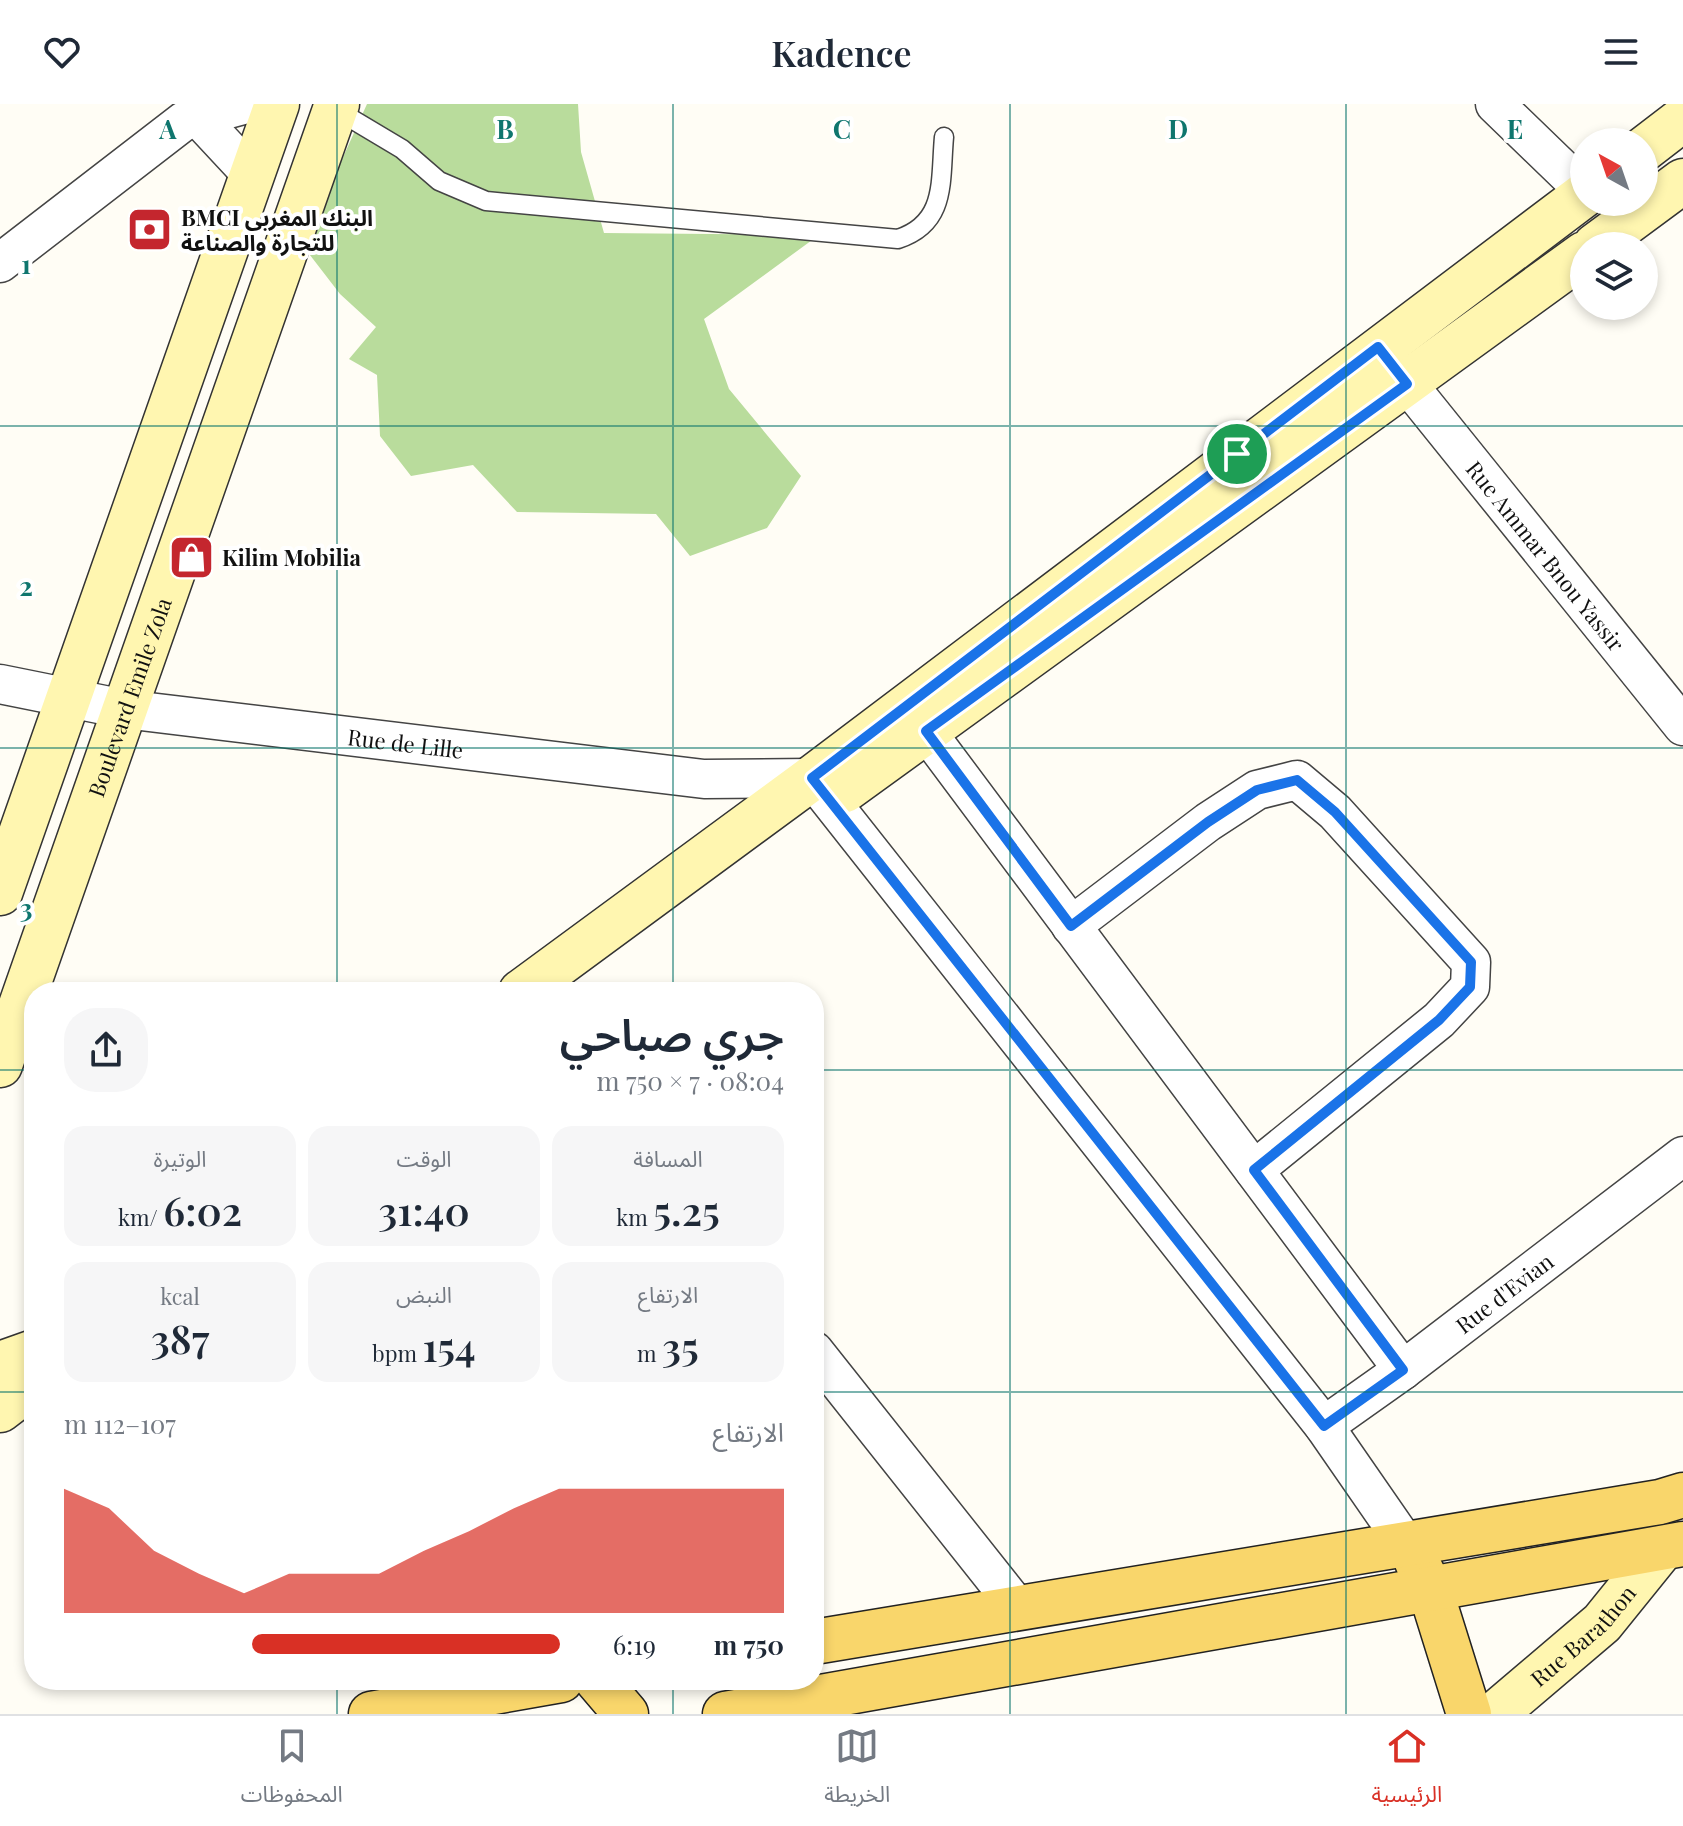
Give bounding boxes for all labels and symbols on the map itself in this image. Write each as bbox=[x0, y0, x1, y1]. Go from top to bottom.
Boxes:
text: A bbox=[158, 111, 177, 146]
text: B bbox=[496, 111, 514, 146]
text: C bbox=[833, 111, 851, 146]
text: D bbox=[1168, 111, 1188, 146]
text: E bbox=[1507, 111, 1523, 146]
north arrow bbox=[1570, 128, 1658, 216]
place label: BMCI البنك المغربي للتجارة والصناعة bbox=[181, 202, 373, 257]
bank icon: BMCI البنك المغربي للتجارة والصناعة bbox=[126, 206, 174, 254]
text: 1 bbox=[21, 246, 31, 281]
pin bbox=[1203, 420, 1271, 488]
street label: Rue Ammar Bnou Yassir bbox=[1460, 454, 1632, 657]
shop icon: Kilim Mobilia bbox=[167, 533, 215, 581]
place label: Kilim Mobilia bbox=[222, 542, 361, 572]
text: 2 bbox=[19, 568, 33, 603]
street label: Boulevard Emile Zola bbox=[80, 593, 178, 801]
street label: Rue de Lille bbox=[346, 721, 465, 765]
text: 3 bbox=[20, 890, 32, 925]
street label: Rue d'Evian bbox=[1449, 1246, 1559, 1340]
street label: Rue Barathon bbox=[1524, 1579, 1642, 1693]

